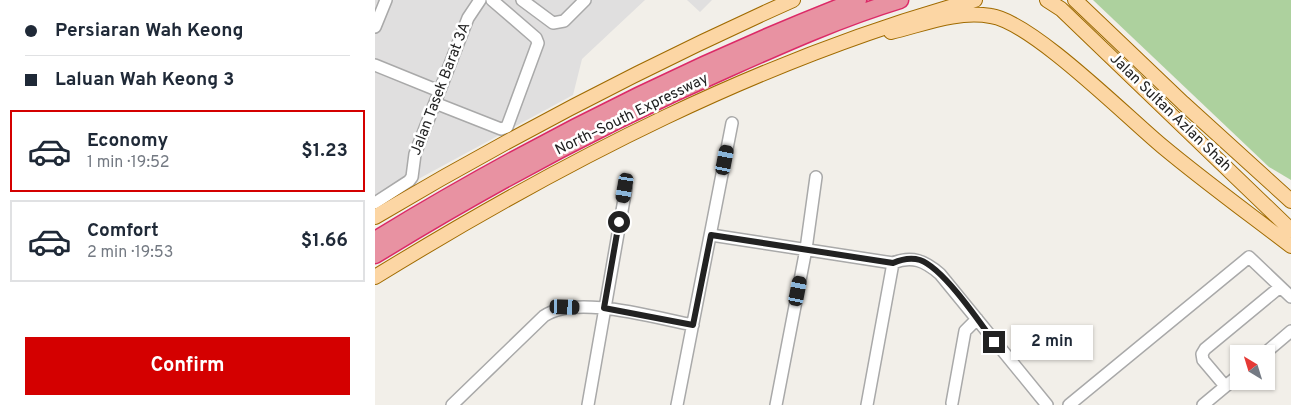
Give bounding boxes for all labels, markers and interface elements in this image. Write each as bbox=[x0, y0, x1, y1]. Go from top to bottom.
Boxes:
text: Persiaran Wah Keong bbox=[55, 19, 243, 43]
street label: Jalan Tasek Barat 3A bbox=[407, 20, 475, 158]
street label: Jalan Sultan Azlan Shah bbox=[1105, 50, 1235, 176]
text: Laluan Wah Keong 3 bbox=[55, 68, 234, 92]
street label: North–South Expressway bbox=[552, 70, 712, 160]
icon: car bbox=[27, 129, 72, 174]
text: Economy bbox=[87, 129, 168, 153]
text: $1.23 bbox=[301, 139, 348, 163]
car bbox=[714, 144, 735, 176]
text: 1 min · 19:52 bbox=[87, 153, 170, 173]
car bbox=[615, 172, 634, 204]
route start bbox=[608, 211, 630, 233]
icon: car bbox=[27, 219, 72, 264]
text: Comfort bbox=[87, 219, 159, 243]
text: $1.66 bbox=[301, 229, 348, 253]
text: 2 min · 19:53 bbox=[87, 243, 173, 263]
car bbox=[787, 275, 808, 307]
car bbox=[549, 299, 580, 315]
callout: 2 min bbox=[1011, 324, 1094, 360]
route end bbox=[983, 331, 1005, 353]
text: 2 min bbox=[1031, 332, 1073, 352]
button: Confirm bbox=[25, 337, 350, 395]
north arrow bbox=[1230, 345, 1275, 390]
map controls bbox=[1230, 345, 1275, 390]

